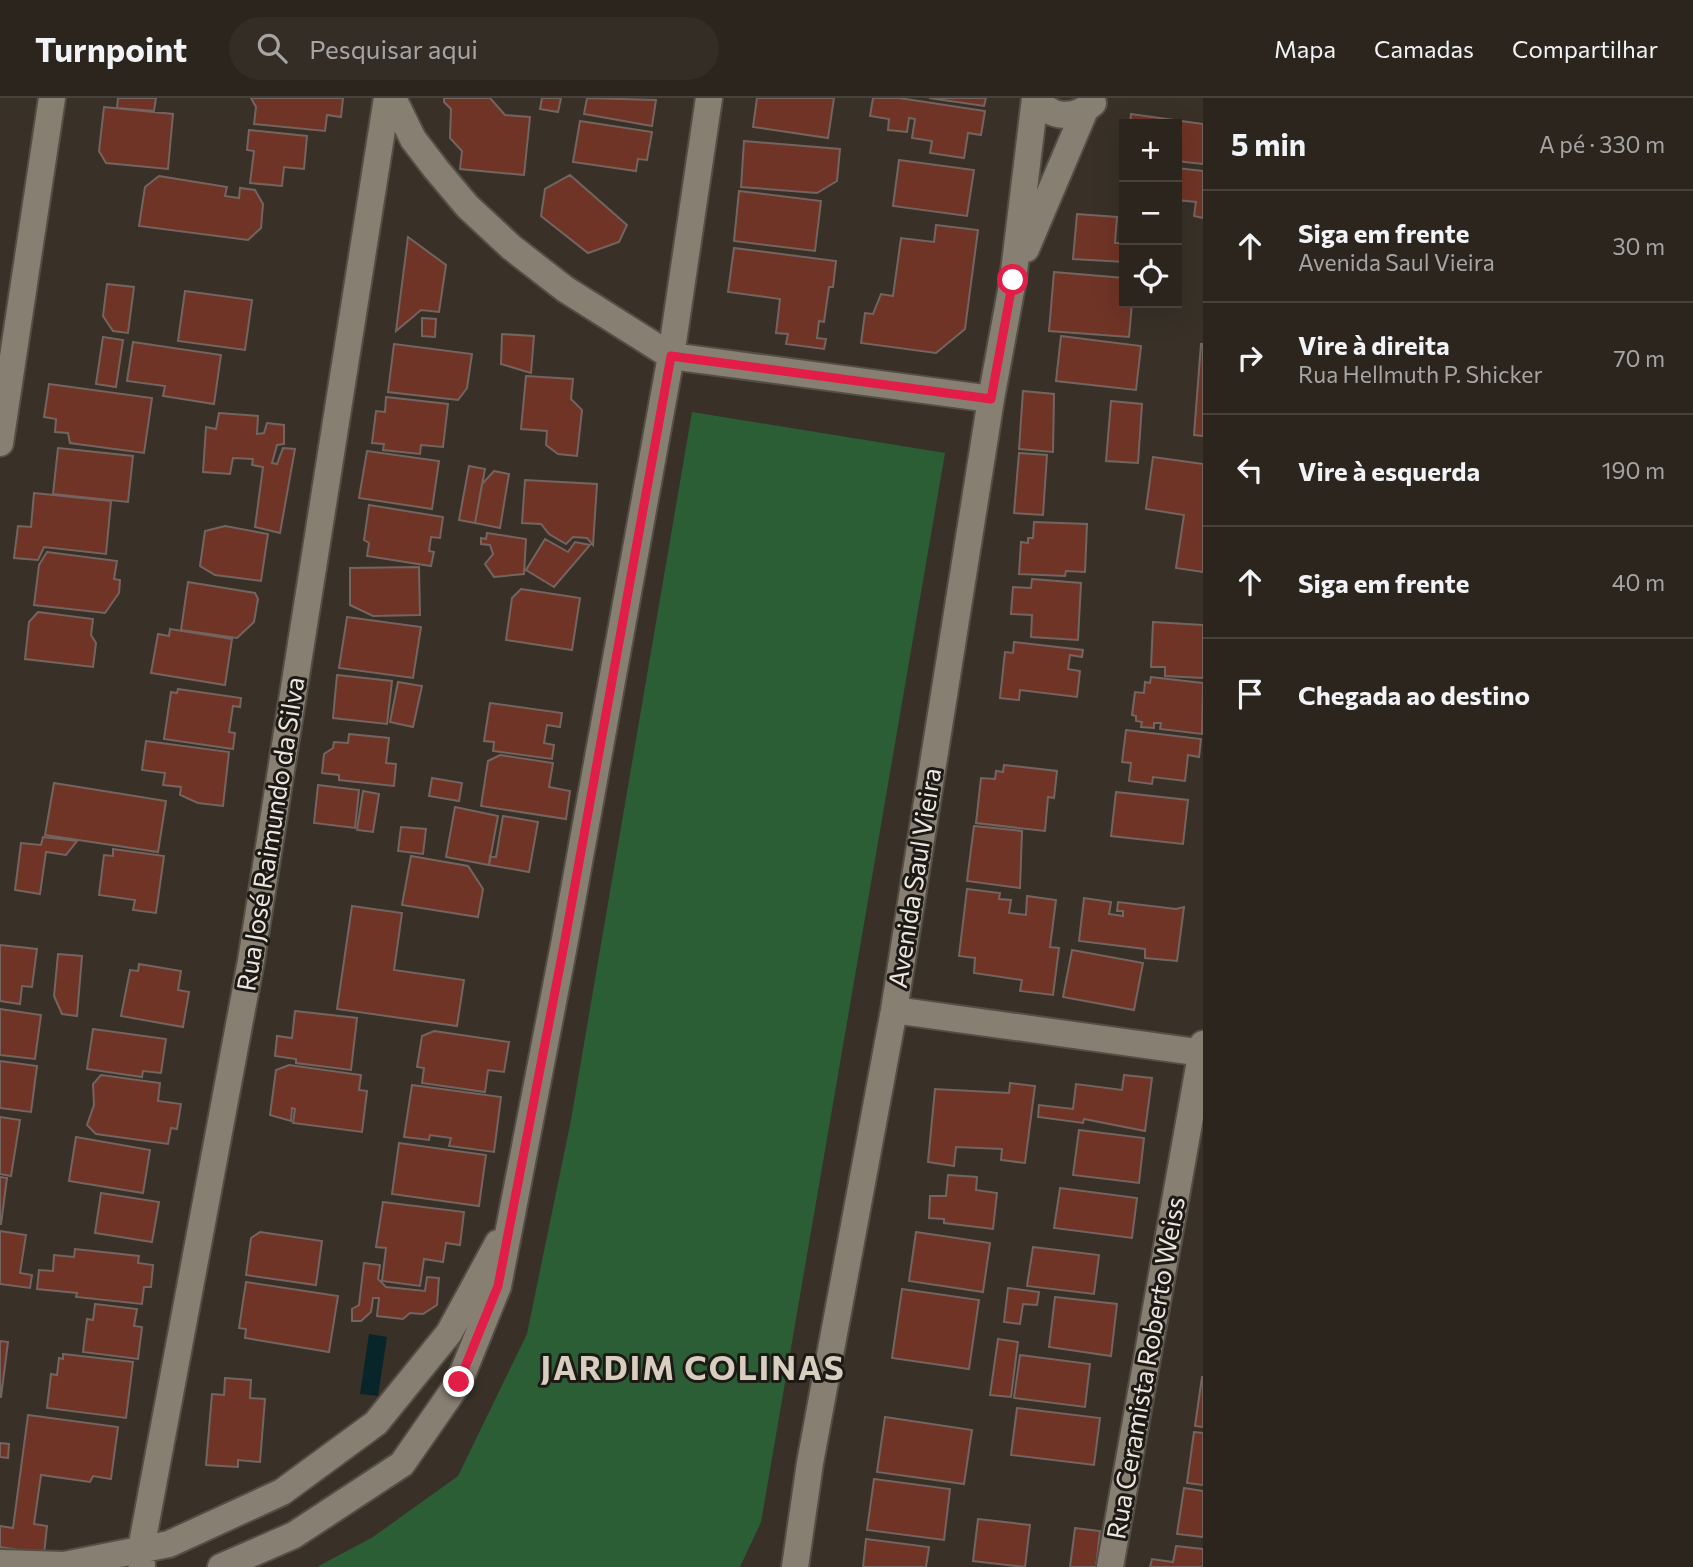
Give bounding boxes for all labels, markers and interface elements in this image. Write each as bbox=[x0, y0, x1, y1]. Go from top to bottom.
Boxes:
search box bbox=[229, 17, 719, 80]
text: Turnpoint bbox=[35, 28, 187, 69]
icon: search bbox=[253, 29, 291, 67]
text: Pesquisar aqui bbox=[309, 33, 478, 64]
text: Mapa bbox=[1274, 34, 1336, 63]
text: Camadas bbox=[1374, 34, 1474, 63]
text: Compartilhar bbox=[1512, 34, 1658, 63]
map controls bbox=[1119, 119, 1182, 308]
button: + bbox=[1119, 119, 1182, 182]
text: 5 min bbox=[1231, 125, 1306, 162]
text: A pé · 330 m bbox=[1539, 130, 1665, 158]
button: − bbox=[1119, 182, 1182, 245]
text: Siga em frente bbox=[1298, 217, 1469, 248]
icon: ahead bbox=[1231, 227, 1269, 265]
text: 30 m bbox=[1612, 232, 1665, 260]
button: locate bbox=[1119, 245, 1182, 308]
text: Avenida Saul Vieira bbox=[1298, 248, 1495, 276]
route start bbox=[997, 264, 1028, 295]
text: Vire à direita bbox=[1298, 329, 1450, 360]
icon: right bbox=[1231, 339, 1269, 377]
text: 70 m bbox=[1613, 344, 1665, 372]
text: Rua Hellmuth P. Shicker bbox=[1298, 360, 1543, 388]
icon: left bbox=[1231, 451, 1269, 489]
text: Vire à esquerda bbox=[1298, 455, 1480, 486]
text: 190 m bbox=[1602, 456, 1665, 484]
icon: ahead bbox=[1231, 563, 1269, 601]
text: Siga em frente bbox=[1298, 567, 1469, 598]
text: 40 m bbox=[1612, 568, 1665, 596]
street label: Rua José Raimundo da Silva bbox=[229, 674, 310, 993]
icon: arrive bbox=[1231, 675, 1269, 713]
text: Chegada ao destino bbox=[1298, 679, 1530, 710]
street label: Avenida Saul Vieira bbox=[881, 766, 946, 990]
street label: Rua Ceramista Roberto Weiss bbox=[1099, 1194, 1190, 1541]
district label: JARDIM COLINAS bbox=[541, 1346, 846, 1387]
route end bbox=[443, 1366, 474, 1397]

